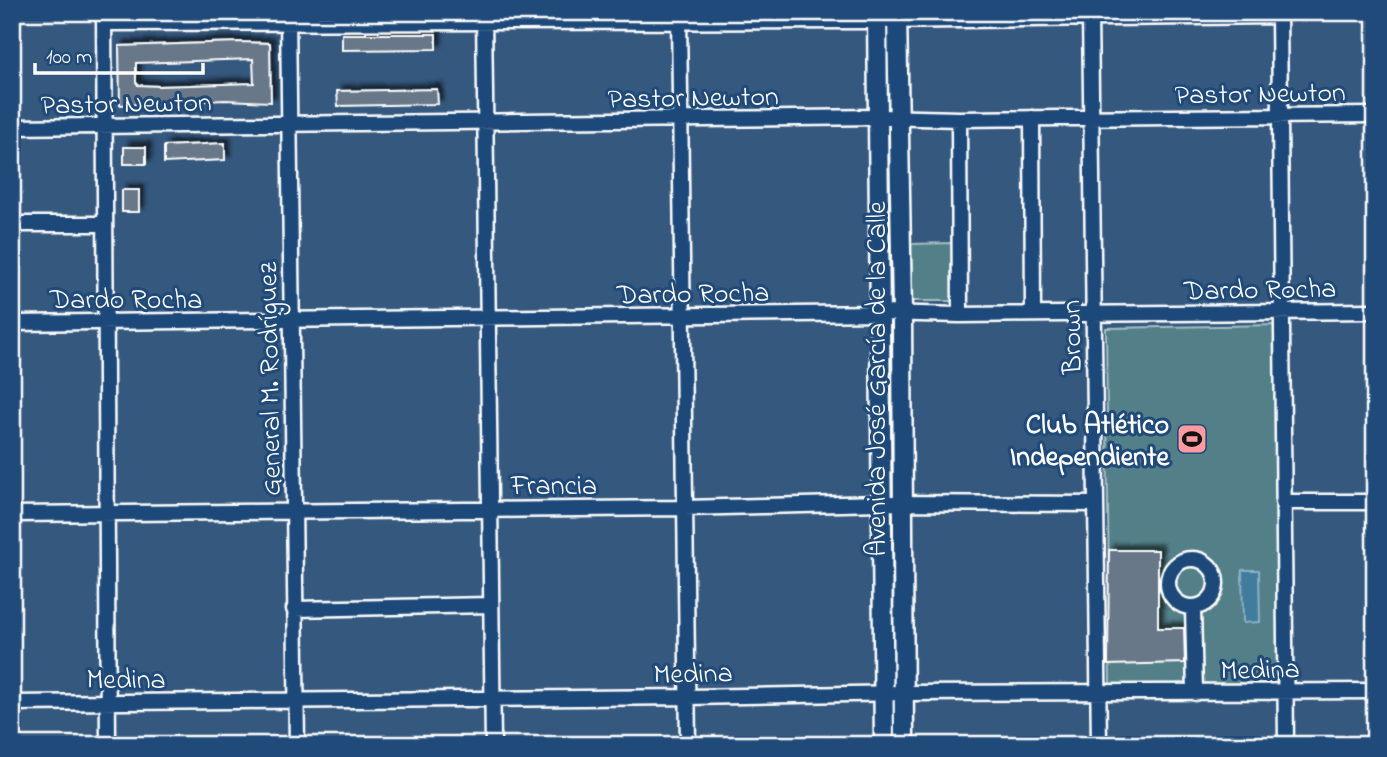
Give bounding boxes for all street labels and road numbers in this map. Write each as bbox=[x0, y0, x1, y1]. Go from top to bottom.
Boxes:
street label: Pastor Newton bbox=[1174, 74, 1346, 117]
street label: Pastor Newton bbox=[607, 78, 779, 121]
street label: Pastor Newton bbox=[40, 84, 212, 127]
street label: Avenida José García de la Calle bbox=[858, 201, 899, 557]
street label: General M. Rodríguez bbox=[249, 261, 294, 496]
street label: Dardo Rocha bbox=[1182, 270, 1337, 313]
street label: Dardo Rocha bbox=[615, 274, 770, 317]
street label: Dardo Rocha bbox=[49, 281, 202, 322]
street label: Brown bbox=[1052, 299, 1095, 375]
street label: Francia bbox=[510, 467, 597, 508]
street label: Medina bbox=[1220, 650, 1300, 693]
street label: Medina bbox=[653, 654, 733, 697]
street label: Medina bbox=[86, 661, 166, 702]

